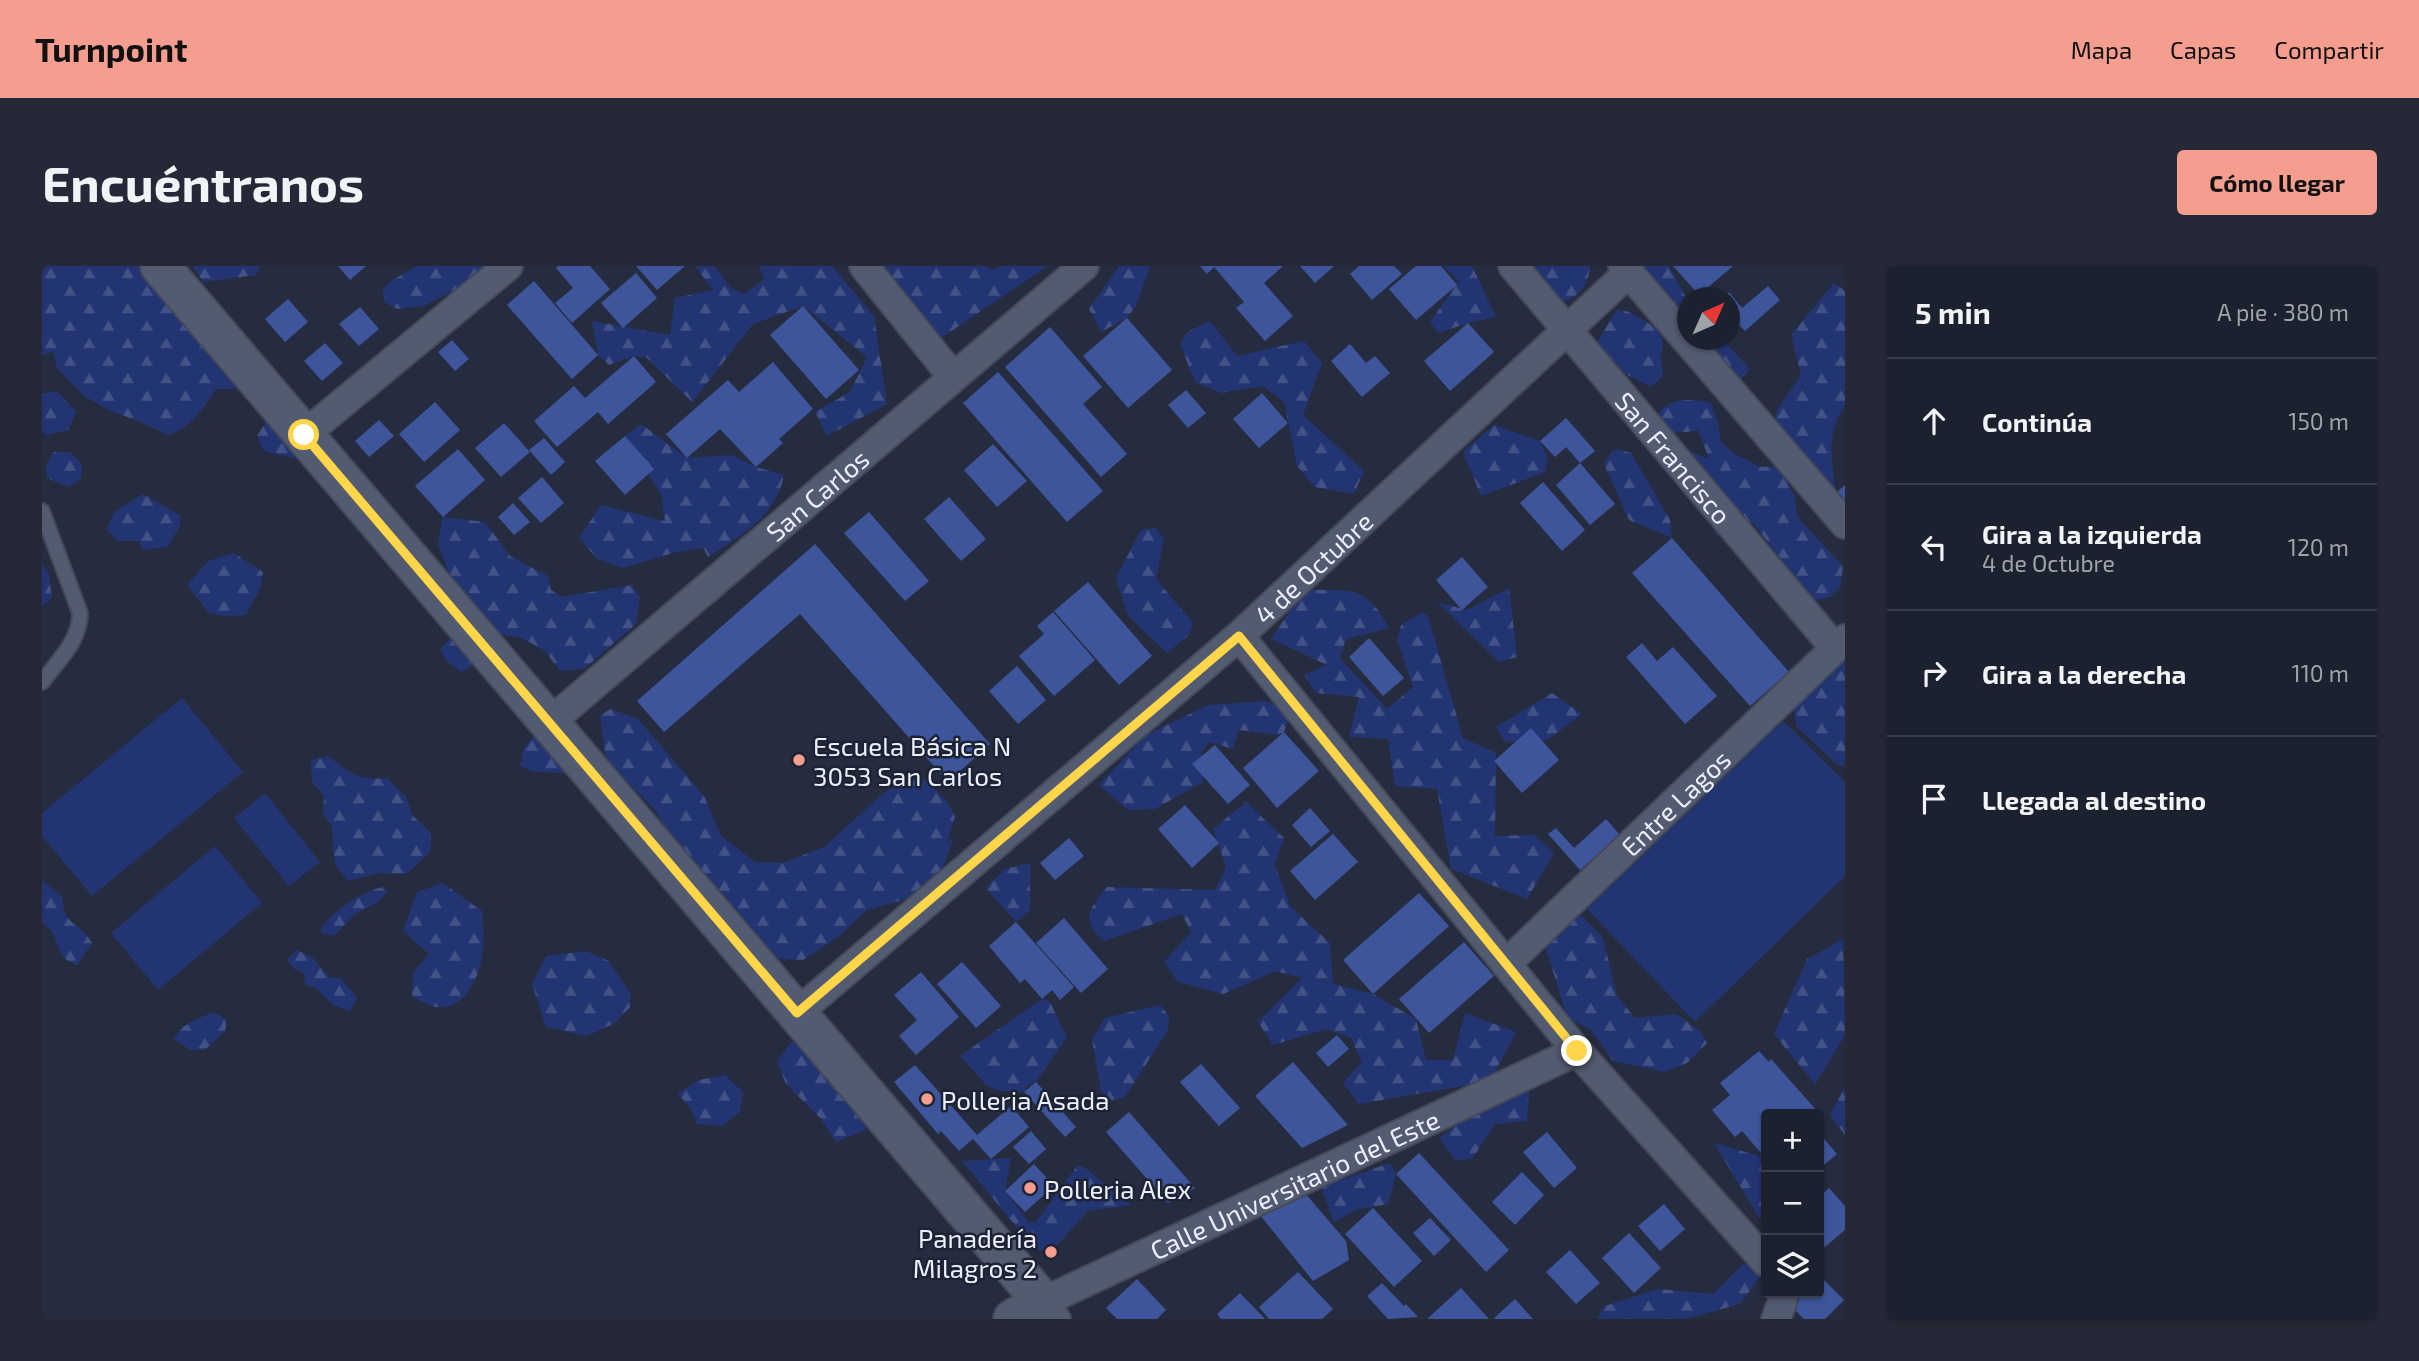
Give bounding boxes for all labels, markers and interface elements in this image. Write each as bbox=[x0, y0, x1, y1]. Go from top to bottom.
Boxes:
text: Turnpoint bbox=[35, 29, 188, 69]
text: Mapa bbox=[2071, 35, 2132, 64]
text: Capas bbox=[2170, 35, 2236, 64]
text: Compartir bbox=[2274, 35, 2384, 64]
button: Cómo llegar bbox=[2177, 150, 2377, 215]
text: Encuéntranos bbox=[42, 153, 364, 212]
north arrow bbox=[1677, 287, 1740, 350]
text: 5 min bbox=[1915, 294, 1991, 330]
text: A pie · 380 m bbox=[2217, 298, 2349, 326]
street label: San Francisco bbox=[1610, 385, 1738, 529]
icon: ahead bbox=[1915, 402, 1953, 440]
text: Continúa bbox=[1982, 406, 2092, 437]
text: 150 m bbox=[2288, 407, 2349, 435]
route start bbox=[288, 419, 319, 450]
street label: San Carlos bbox=[759, 442, 874, 547]
street label: 4 de Octubre bbox=[1247, 504, 1378, 630]
text: Gira a la izquierda bbox=[1982, 518, 2202, 549]
icon: left bbox=[1915, 528, 1953, 566]
text: 120 m bbox=[2288, 533, 2349, 561]
text: 4 de Octubre bbox=[1982, 549, 2115, 577]
icon: right bbox=[1915, 654, 1953, 692]
text: Gira a la derecha bbox=[1982, 658, 2186, 689]
text: 110 m bbox=[2292, 659, 2349, 687]
place label: Escuela Básica N 3053 San Carlos bbox=[813, 730, 1011, 791]
street label: Entre Lagos bbox=[1614, 743, 1736, 862]
marker: Escuela Básica N 3053 San Carlos bbox=[791, 752, 807, 768]
icon: arrive bbox=[1915, 780, 1953, 818]
text: Llegada al destino bbox=[1982, 784, 2206, 815]
route end bbox=[1561, 1035, 1592, 1066]
place label: Polleria Asada bbox=[941, 1084, 1110, 1115]
marker: Polleria Asada bbox=[919, 1091, 935, 1107]
street label: Calle Universitario del Este bbox=[1145, 1103, 1444, 1265]
map controls bbox=[1761, 1109, 1824, 1298]
button: + bbox=[1761, 1109, 1824, 1172]
button: − bbox=[1761, 1172, 1824, 1235]
place label: Polleria Alex bbox=[1044, 1173, 1192, 1204]
marker: Polleria Alex bbox=[1022, 1180, 1038, 1196]
place label: Panadería Milagros 2 bbox=[913, 1222, 1037, 1283]
button: layers bbox=[1761, 1235, 1824, 1298]
marker: Panadería Milagros 2 bbox=[1043, 1244, 1059, 1260]

